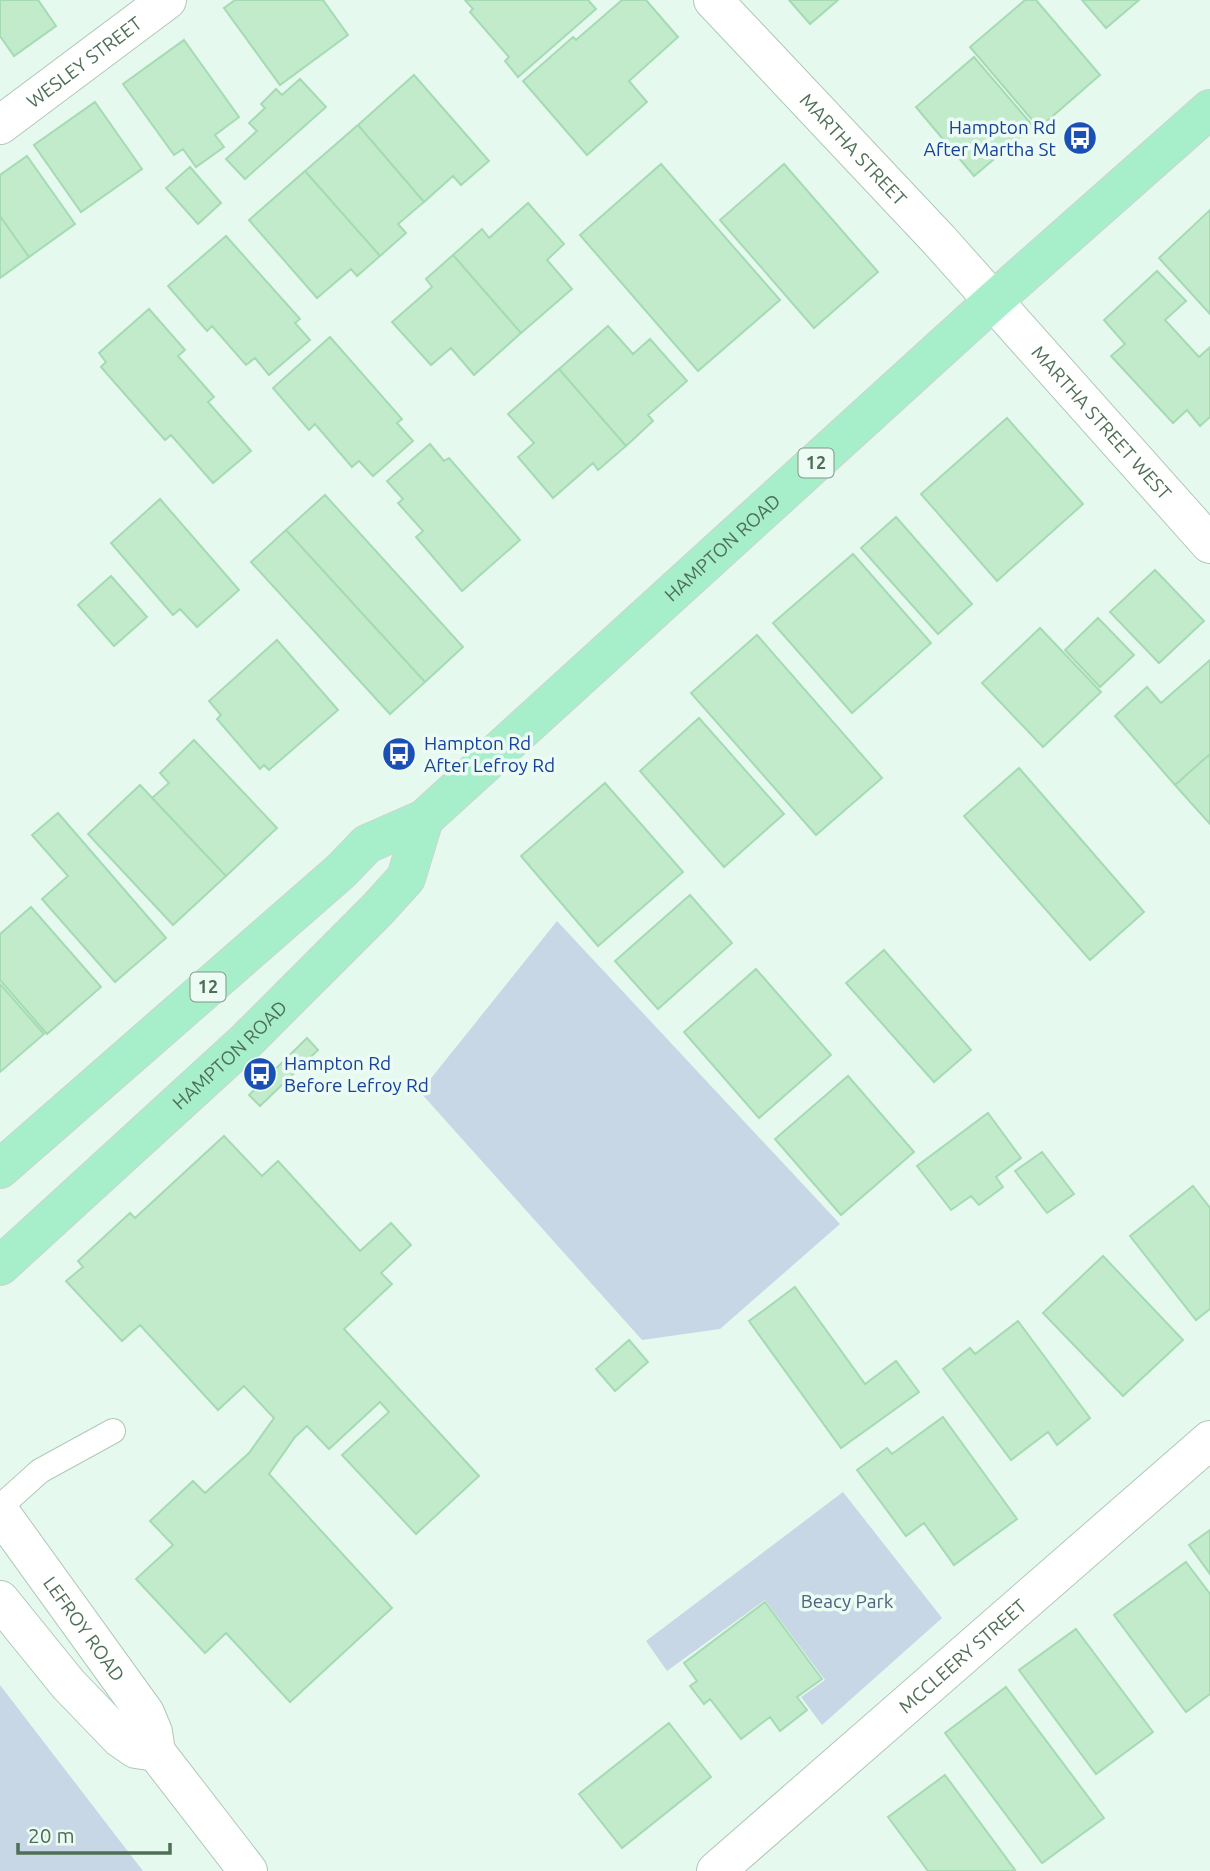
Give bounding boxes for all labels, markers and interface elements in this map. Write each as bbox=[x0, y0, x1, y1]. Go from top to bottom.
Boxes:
street label: WESLEY STREET bbox=[22, 12, 146, 112]
street label: MARTHA STREET bbox=[796, 89, 912, 210]
place label: Hampton Rd After Martha St bbox=[924, 116, 1057, 160]
bus stop icon: Hampton Rd After Martha St bbox=[1061, 119, 1099, 157]
street label: MARTHA STREET WEST bbox=[1027, 341, 1176, 504]
road number: 12 bbox=[798, 448, 834, 477]
street label: HAMPTON ROAD bbox=[660, 489, 785, 606]
place label: Hampton Rd After Lefroy Rd bbox=[424, 732, 555, 776]
bus stop icon: Hampton Rd After Lefroy Rd bbox=[380, 735, 418, 773]
road number: 12 bbox=[190, 972, 226, 1002]
street label: HAMPTON ROAD bbox=[168, 996, 291, 1114]
place label: Hampton Rd Before Lefroy Rd bbox=[284, 1052, 429, 1096]
bus stop icon: Hampton Rd Before Lefroy Rd bbox=[241, 1055, 279, 1093]
street label: LEFROY ROAD bbox=[39, 1572, 129, 1685]
park label: Beacy Park bbox=[801, 1590, 894, 1612]
street label: MCCLEERY STREET bbox=[894, 1594, 1031, 1718]
scale bar bbox=[18, 1812, 170, 1856]
text: 20 m bbox=[28, 1823, 75, 1847]

